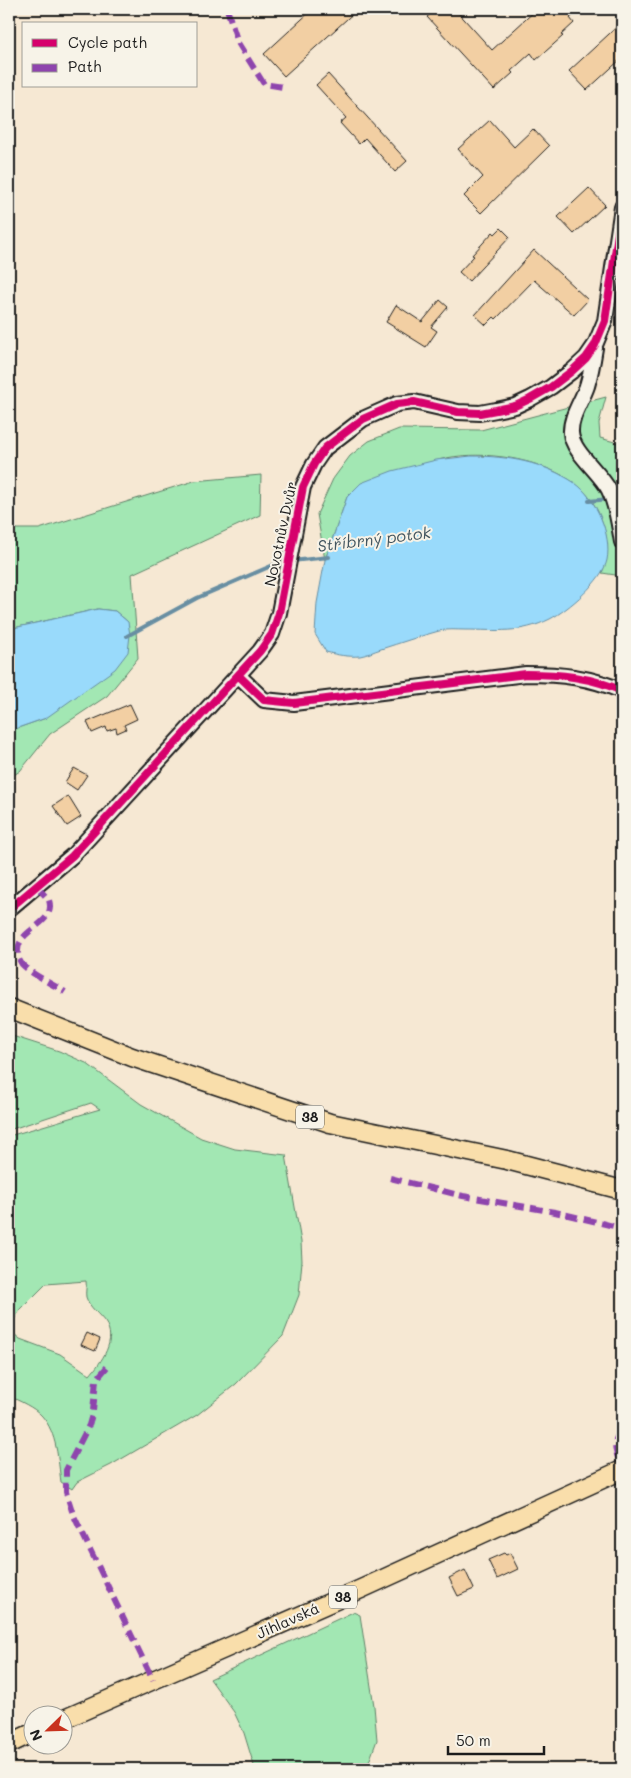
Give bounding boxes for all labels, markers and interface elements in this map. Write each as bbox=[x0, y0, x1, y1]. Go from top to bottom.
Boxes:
legend bbox=[22, 22, 198, 88]
text: Cycle path bbox=[68, 32, 147, 52]
text: Path bbox=[68, 56, 102, 76]
street label: Novotnův Dvůr bbox=[259, 480, 301, 588]
water label: Stříbrný potok bbox=[316, 521, 432, 556]
road number: 38 bbox=[296, 1106, 324, 1128]
road number: 38 bbox=[329, 1585, 357, 1608]
street label: Jihlavská bbox=[253, 1597, 322, 1643]
north arrow bbox=[22, 1706, 72, 1756]
scale bar bbox=[448, 1723, 545, 1755]
text: N bbox=[25, 1727, 46, 1744]
text: 50 m bbox=[456, 1730, 491, 1750]

